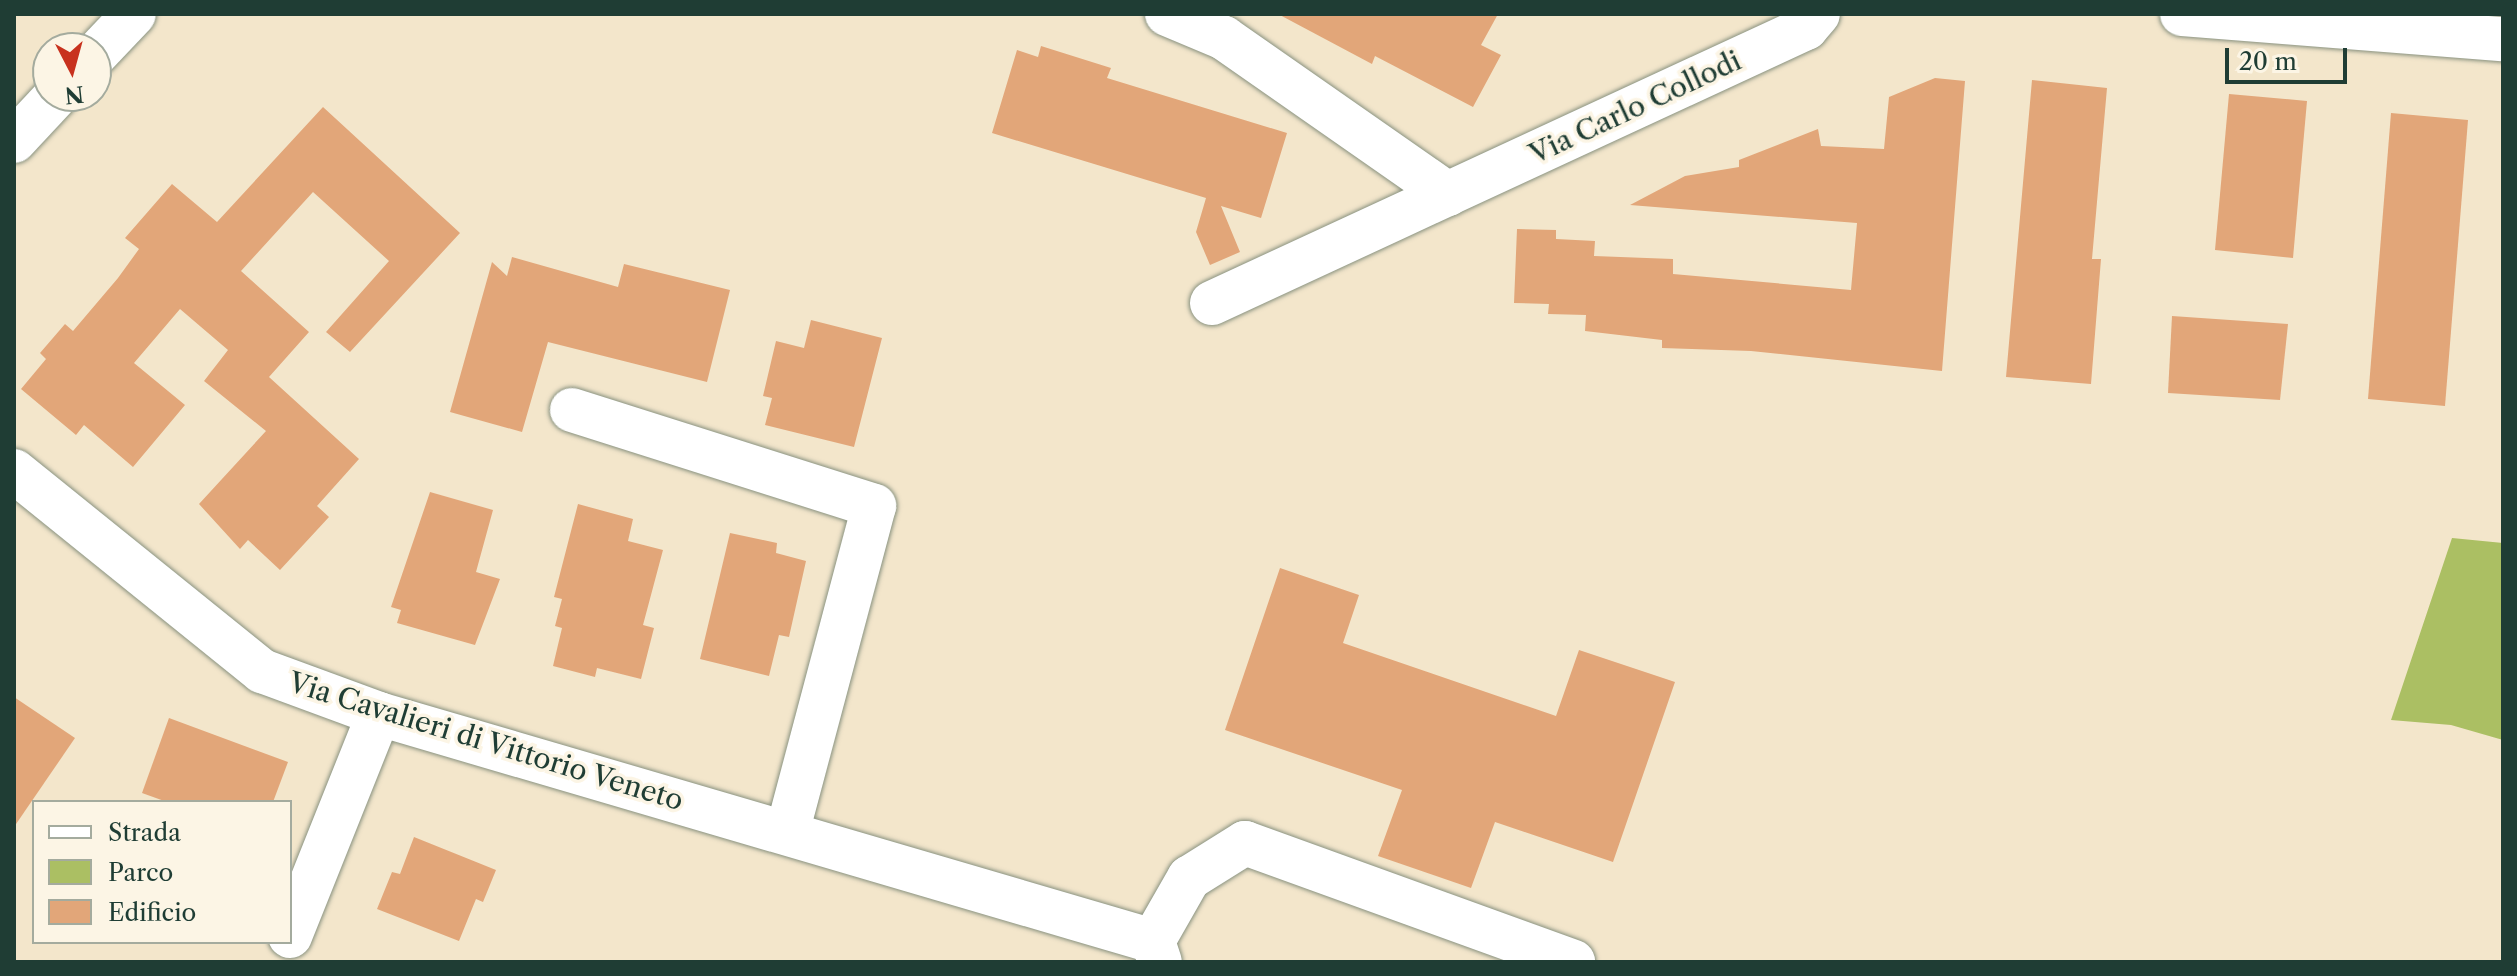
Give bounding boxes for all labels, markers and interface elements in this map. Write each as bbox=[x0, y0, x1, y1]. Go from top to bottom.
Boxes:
north arrow bbox=[32, 32, 112, 112]
scale bar bbox=[2229, 32, 2351, 82]
street label: Via Carlo Collodi bbox=[1524, 43, 1746, 171]
text: 20 m bbox=[2239, 47, 2297, 76]
text: N bbox=[63, 80, 85, 109]
street label: Via Cavalieri di Vittorio Veneto bbox=[283, 665, 689, 817]
legend bbox=[32, 800, 292, 944]
text: Strada bbox=[108, 818, 181, 847]
text: Parco bbox=[108, 858, 173, 887]
text: Edificio bbox=[108, 898, 196, 927]

